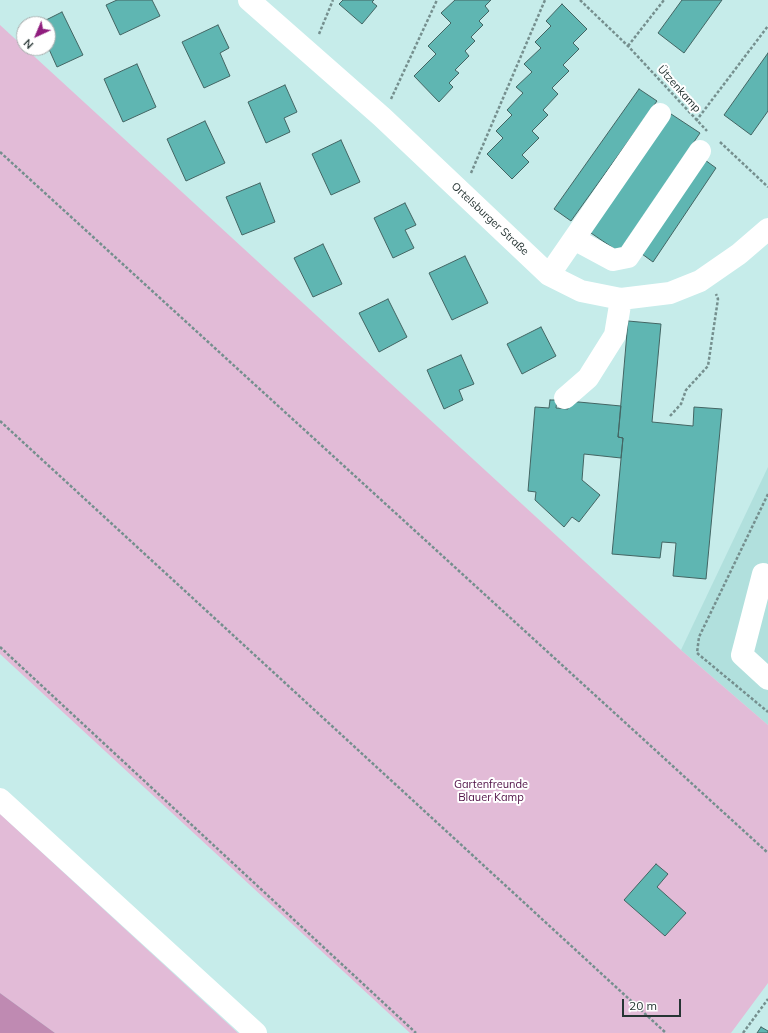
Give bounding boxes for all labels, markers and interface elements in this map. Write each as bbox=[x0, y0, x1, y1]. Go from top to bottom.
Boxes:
north arrow bbox=[16, 16, 56, 56]
text: N bbox=[21, 36, 36, 52]
street label: Ützenkamp bbox=[655, 63, 703, 115]
street label: Ortelsburger Straße bbox=[449, 180, 531, 258]
park label: Gartenfreunde Blauer Kamp bbox=[454, 778, 528, 804]
scale bar bbox=[624, 991, 683, 1017]
text: 20 m bbox=[629, 998, 657, 1013]

